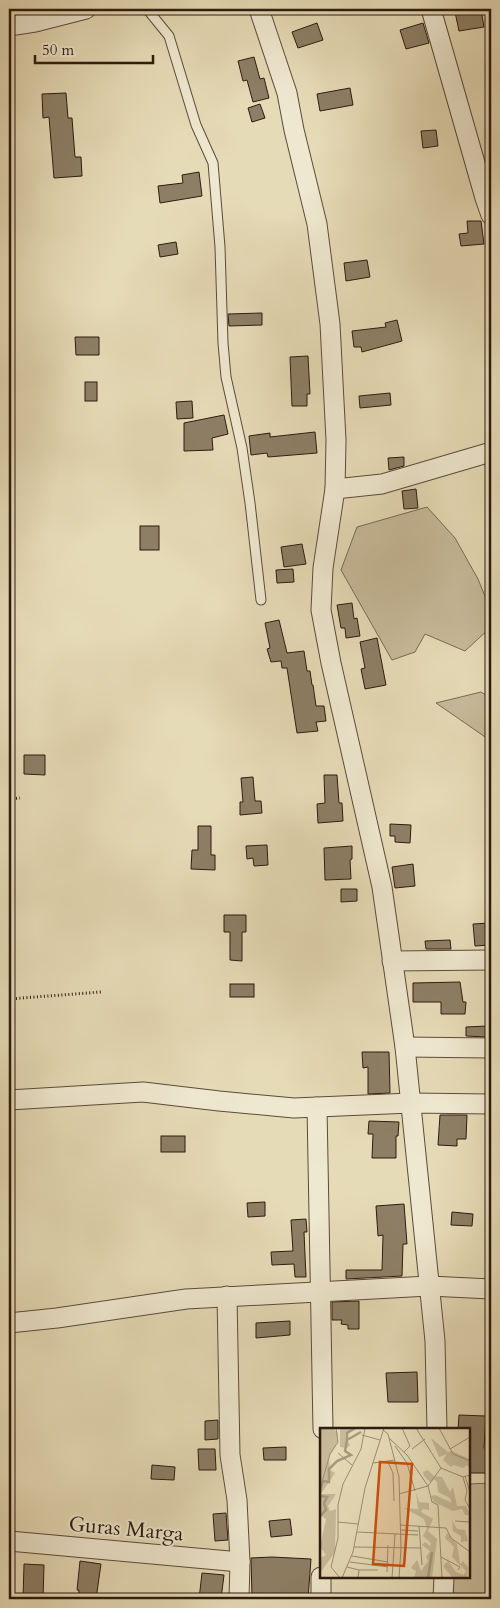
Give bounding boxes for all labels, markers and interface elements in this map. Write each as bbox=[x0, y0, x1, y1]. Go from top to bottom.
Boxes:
scale bar bbox=[35, 32, 152, 64]
text: 50 m bbox=[42, 40, 74, 60]
inset map bbox=[320, 1428, 470, 1578]
street label: Guras Marga bbox=[68, 1510, 184, 1548]

